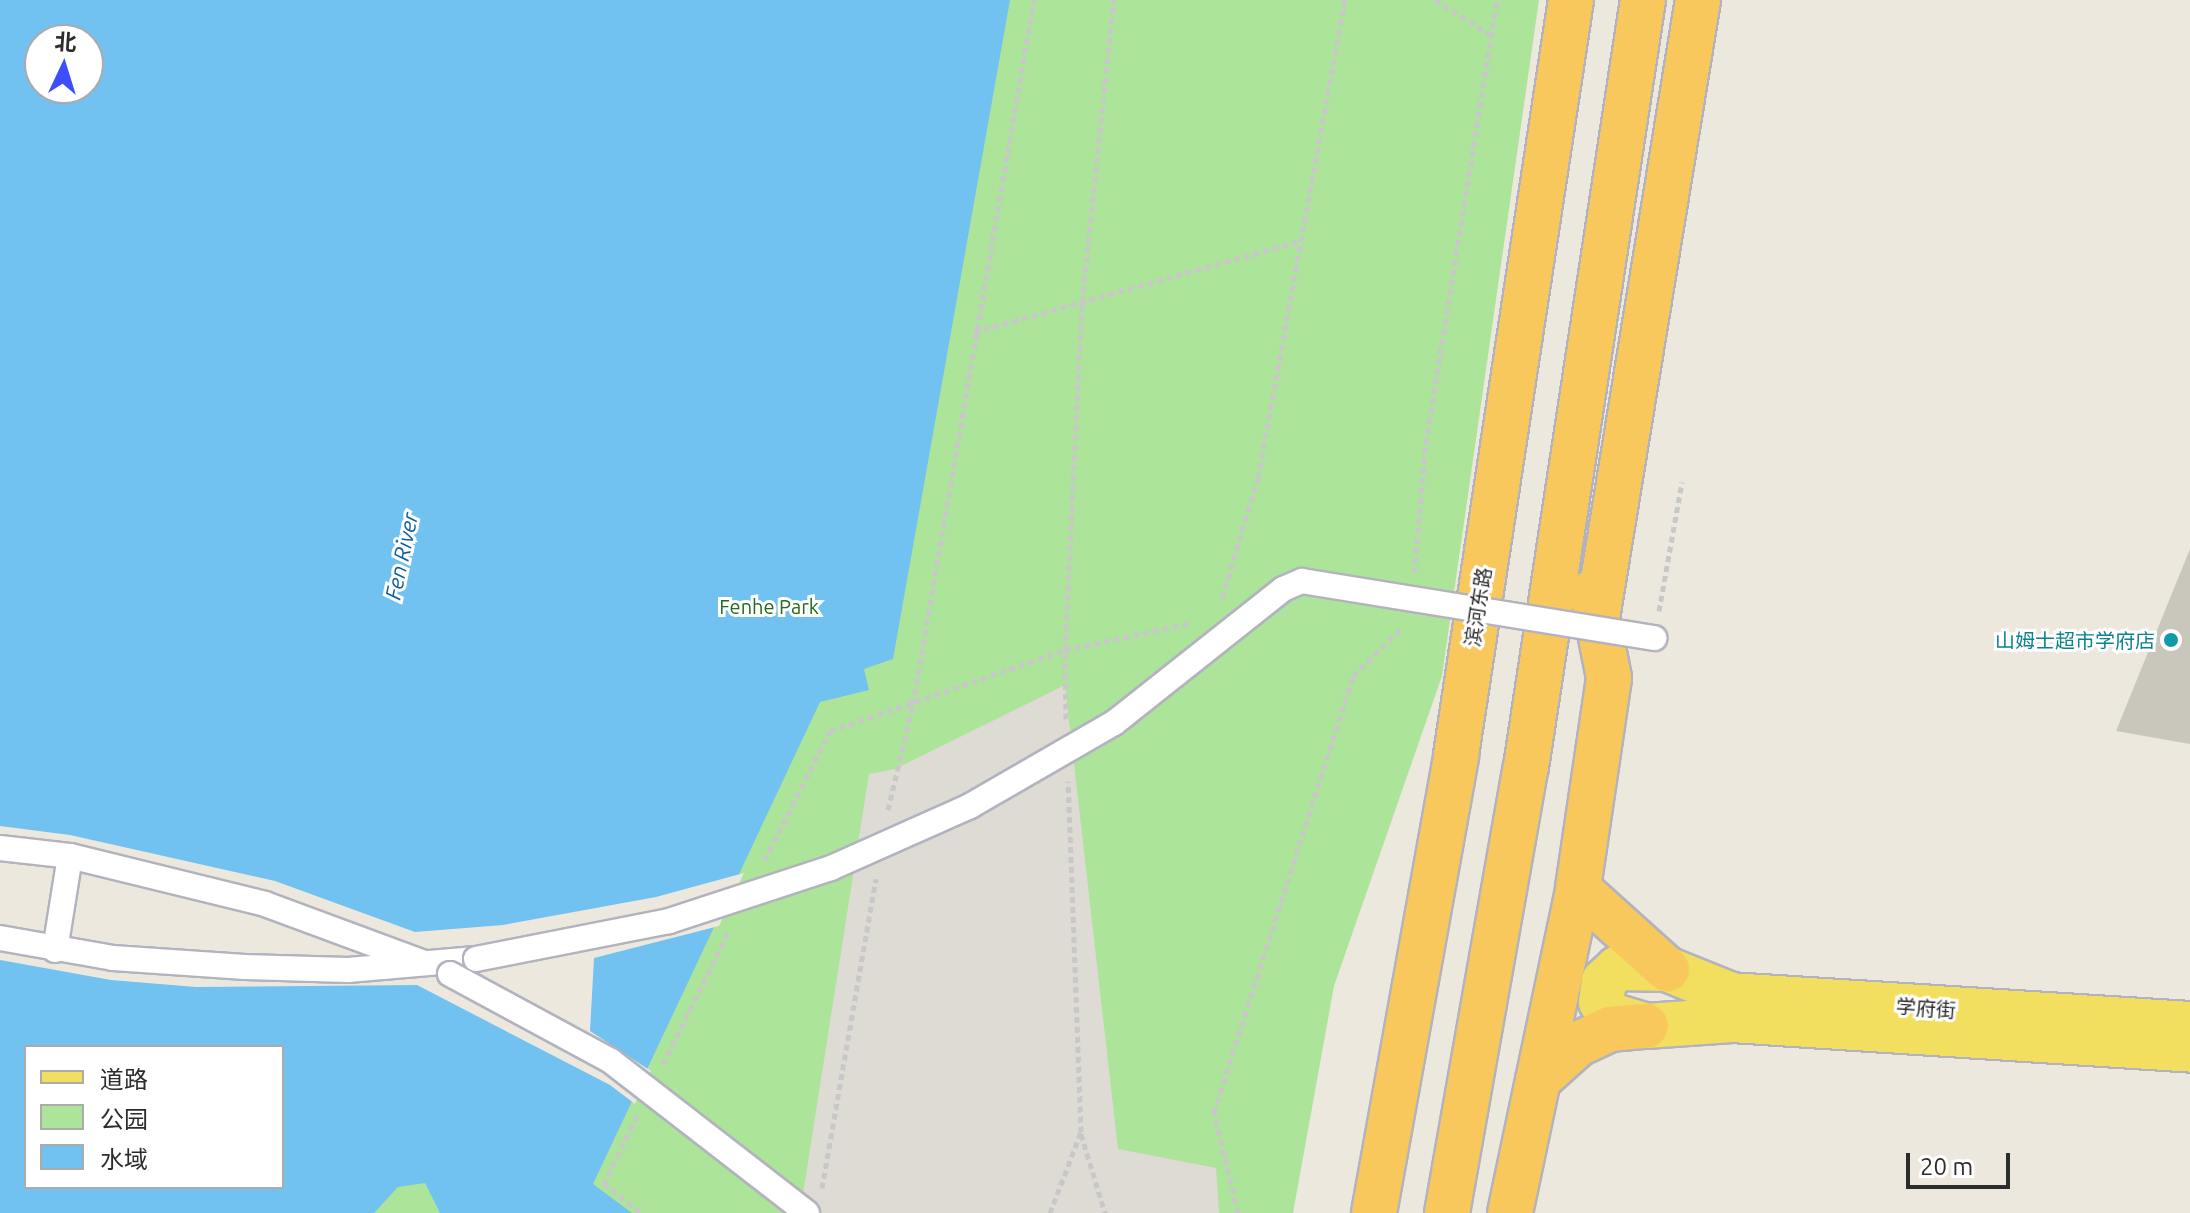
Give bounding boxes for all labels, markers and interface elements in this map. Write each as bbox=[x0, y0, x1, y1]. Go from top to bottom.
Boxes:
north arrow bbox=[24, 24, 104, 104]
text: 北 bbox=[54, 28, 77, 55]
water label: Fen River bbox=[379, 510, 423, 602]
street label: 滨河东路 bbox=[1460, 566, 1496, 648]
park label: Fenhe Park bbox=[719, 594, 819, 618]
place label: 山姆士超市学府店 bbox=[1995, 628, 2155, 652]
marker: 山姆士超市学府店 bbox=[2162, 631, 2180, 649]
street label: 学府街 bbox=[1895, 994, 1957, 1022]
legend bbox=[24, 1045, 284, 1189]
text: 道路 bbox=[100, 1066, 148, 1093]
text: 公园 bbox=[100, 1106, 148, 1133]
scale bar bbox=[1910, 1137, 2014, 1187]
text: 水域 bbox=[100, 1146, 148, 1173]
text: 20 m bbox=[1920, 1153, 1973, 1180]

